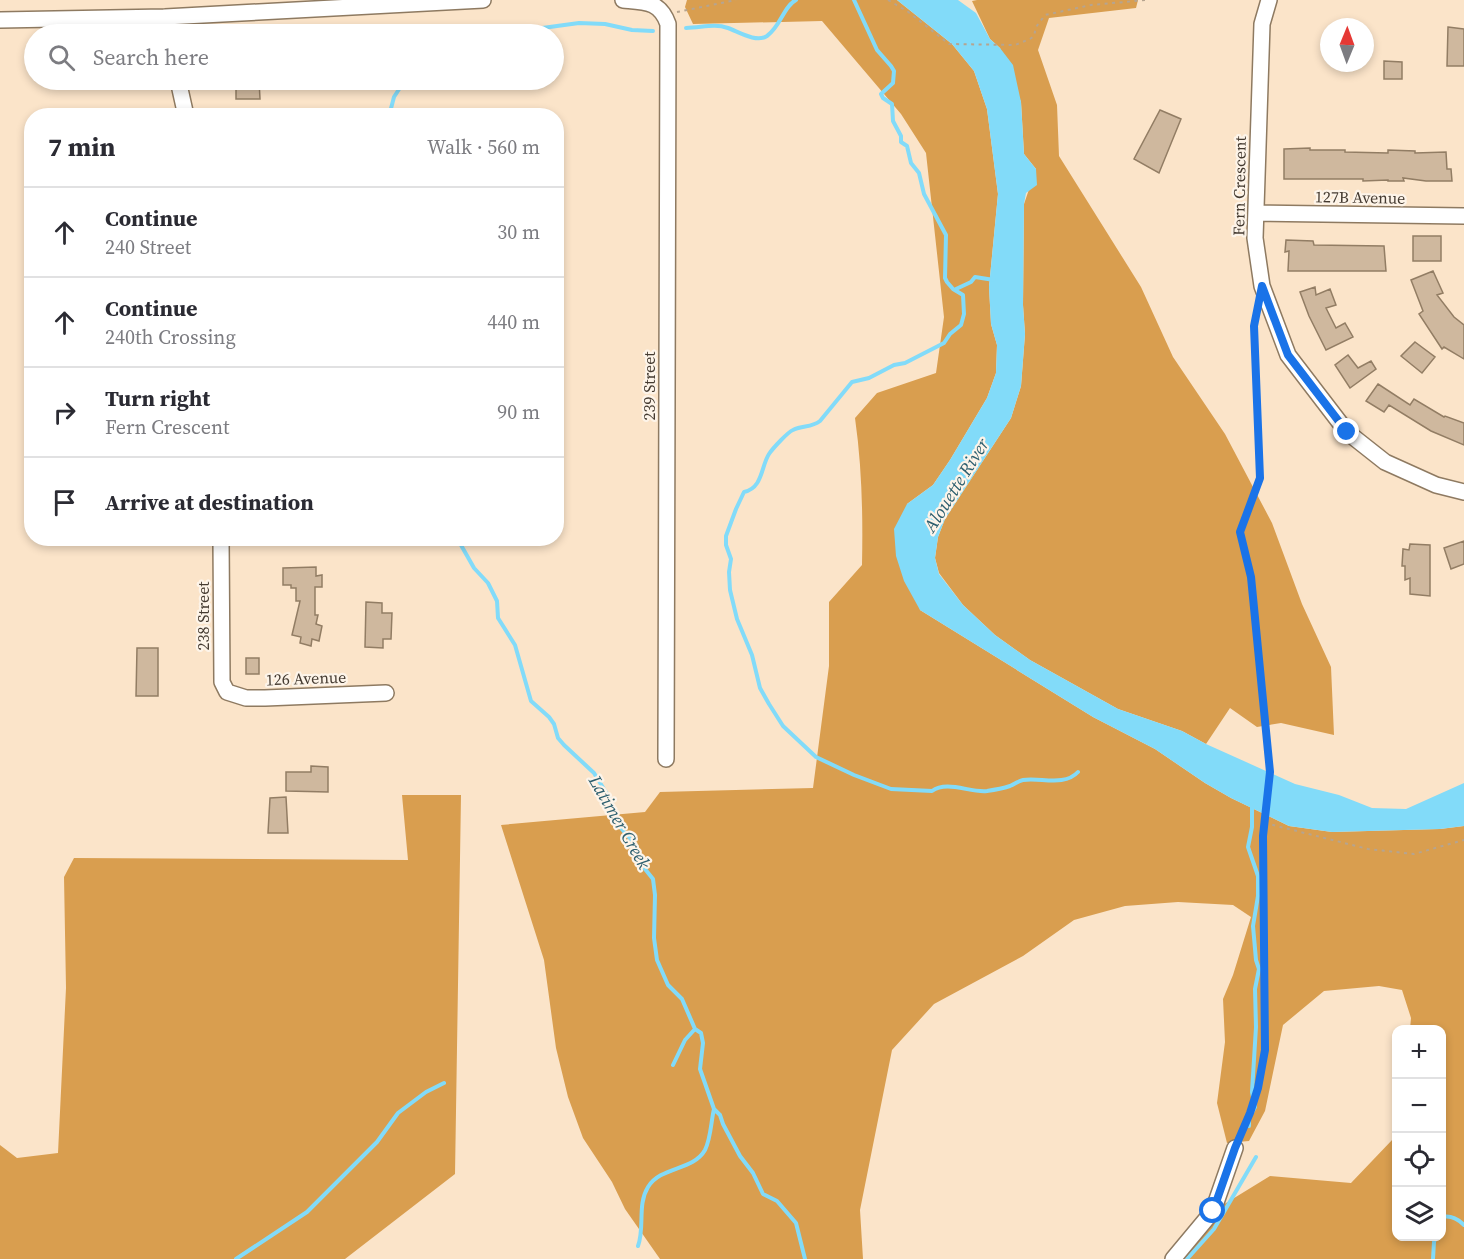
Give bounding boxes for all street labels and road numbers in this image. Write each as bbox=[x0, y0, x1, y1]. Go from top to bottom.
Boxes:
street label: Fern Crescent bbox=[1227, 135, 1251, 236]
street label: 127B Avenue bbox=[1315, 185, 1405, 209]
street label: 239 Street bbox=[638, 351, 660, 421]
street label: 238 Street bbox=[192, 581, 214, 651]
street label: 126 Avenue bbox=[266, 666, 346, 690]

